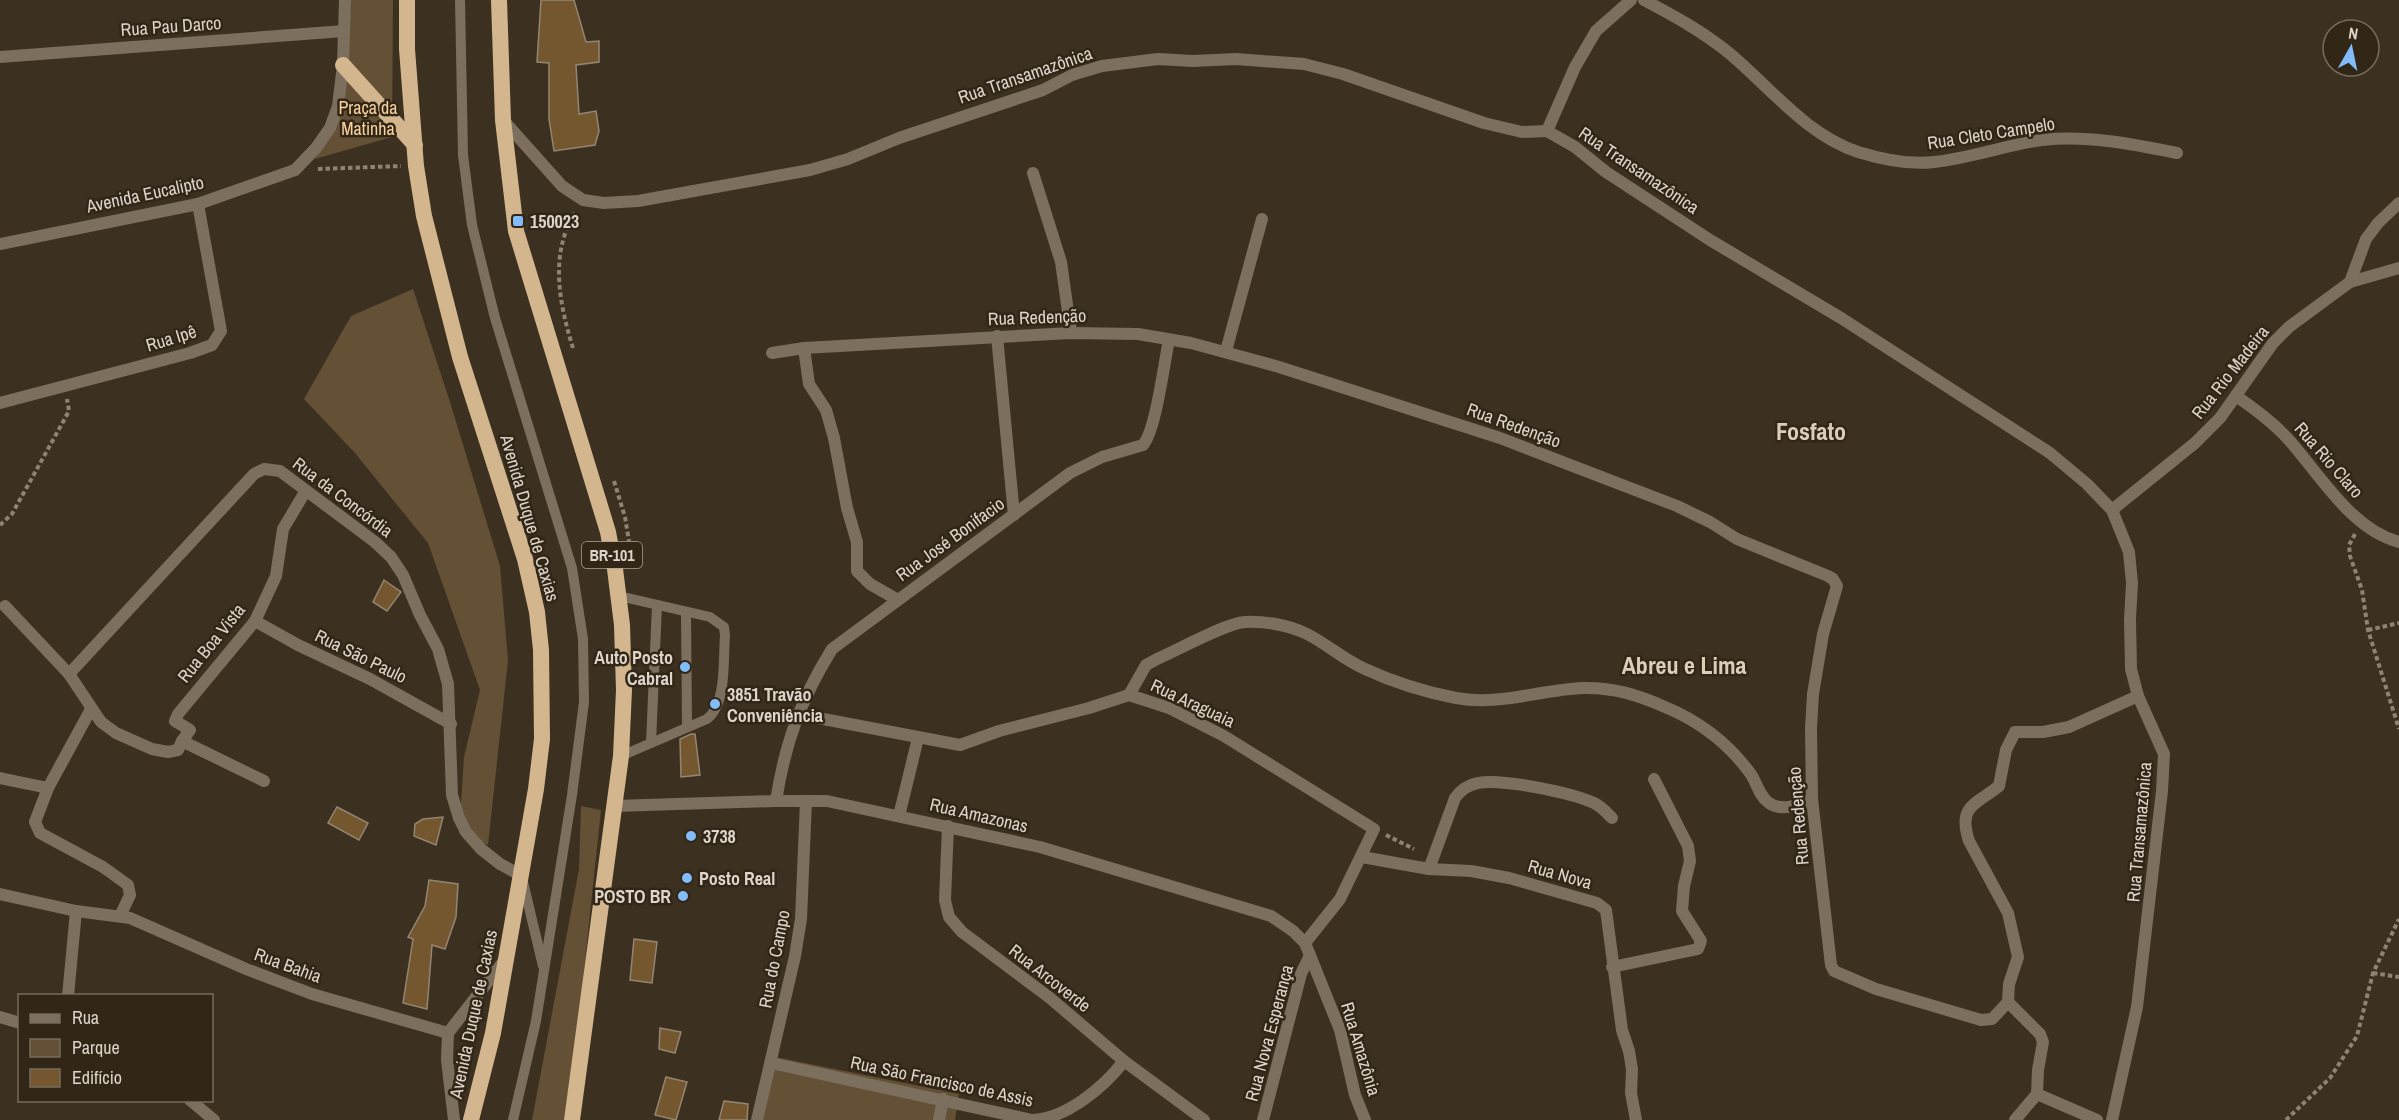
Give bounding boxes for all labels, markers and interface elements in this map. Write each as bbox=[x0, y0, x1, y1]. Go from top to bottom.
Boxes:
street label: Rua Pau Darco bbox=[120, 10, 222, 42]
north arrow bbox=[2321, 18, 2381, 78]
text: N bbox=[2347, 22, 2360, 45]
street label: Rua Transamazônica bbox=[955, 40, 1095, 110]
park label: Praça da Matinha bbox=[338, 95, 398, 141]
street label: Rua Cleto Campelo bbox=[1925, 111, 2057, 155]
street label: Rua Transamazônica bbox=[1574, 120, 1704, 220]
street label: Avenida Eucalipto bbox=[83, 169, 206, 219]
place label: 150023 bbox=[530, 209, 579, 234]
marker: 150023 bbox=[511, 214, 525, 228]
street label: Rua Redenção bbox=[987, 303, 1087, 331]
street label: Rua Ipê bbox=[143, 318, 199, 358]
street label: Rua Rio Madeira bbox=[2186, 320, 2274, 424]
street label: Rua Redenção bbox=[1463, 396, 1565, 454]
district label: Fosfato bbox=[1776, 415, 1846, 447]
street label: Rua Rio Claro bbox=[2289, 417, 2369, 503]
street label: Avenida Duque de Caxias bbox=[494, 431, 566, 604]
street label: Rua da Concórdia bbox=[288, 451, 398, 543]
street label: Rua José Bonifacio bbox=[891, 491, 1009, 587]
road number: BR-101 bbox=[582, 542, 642, 568]
street label: Rua Boa Vista bbox=[171, 598, 251, 688]
street label: Rua São Paulo bbox=[311, 623, 411, 689]
place label: Auto Posto Cabral bbox=[594, 645, 673, 691]
district label: Abreu e Lima bbox=[1622, 649, 1746, 681]
marker: Auto Posto Cabral bbox=[678, 660, 692, 674]
street label: Rua Araguaia bbox=[1147, 673, 1239, 733]
place label: 3851 Travão Conveniência bbox=[727, 682, 824, 728]
marker: 3851 Travão Conveniência bbox=[708, 697, 722, 711]
street label: Rua Transamazônica bbox=[2120, 761, 2158, 903]
street label: Rua Redenção bbox=[1781, 766, 1815, 866]
street label: Rua Amazonas bbox=[927, 792, 1031, 838]
place label: 3738 bbox=[703, 824, 736, 849]
marker: 3738 bbox=[684, 829, 698, 843]
street label: Rua Nova bbox=[1525, 853, 1595, 895]
place label: Posto Real bbox=[699, 866, 775, 891]
marker: Posto Real bbox=[680, 871, 694, 885]
place label: POSTO BR bbox=[594, 884, 671, 909]
marker: POSTO BR bbox=[676, 889, 690, 903]
street label: Rua do Campo bbox=[752, 908, 796, 1010]
street label: Avenida Duque de Caxias bbox=[443, 927, 503, 1102]
street label: Rua Arcoverde bbox=[1004, 938, 1096, 1018]
street label: Rua Bahia bbox=[251, 941, 325, 989]
street label: Rua Nova Esperança bbox=[1239, 962, 1299, 1104]
legend bbox=[18, 994, 213, 1102]
street label: Rua Amazônia bbox=[1335, 999, 1387, 1099]
text: Rua bbox=[72, 1005, 99, 1030]
text: Parque bbox=[72, 1035, 120, 1060]
street label: Rua São Francisco de Assis bbox=[848, 1049, 1036, 1113]
text: Edifício bbox=[72, 1065, 122, 1090]

